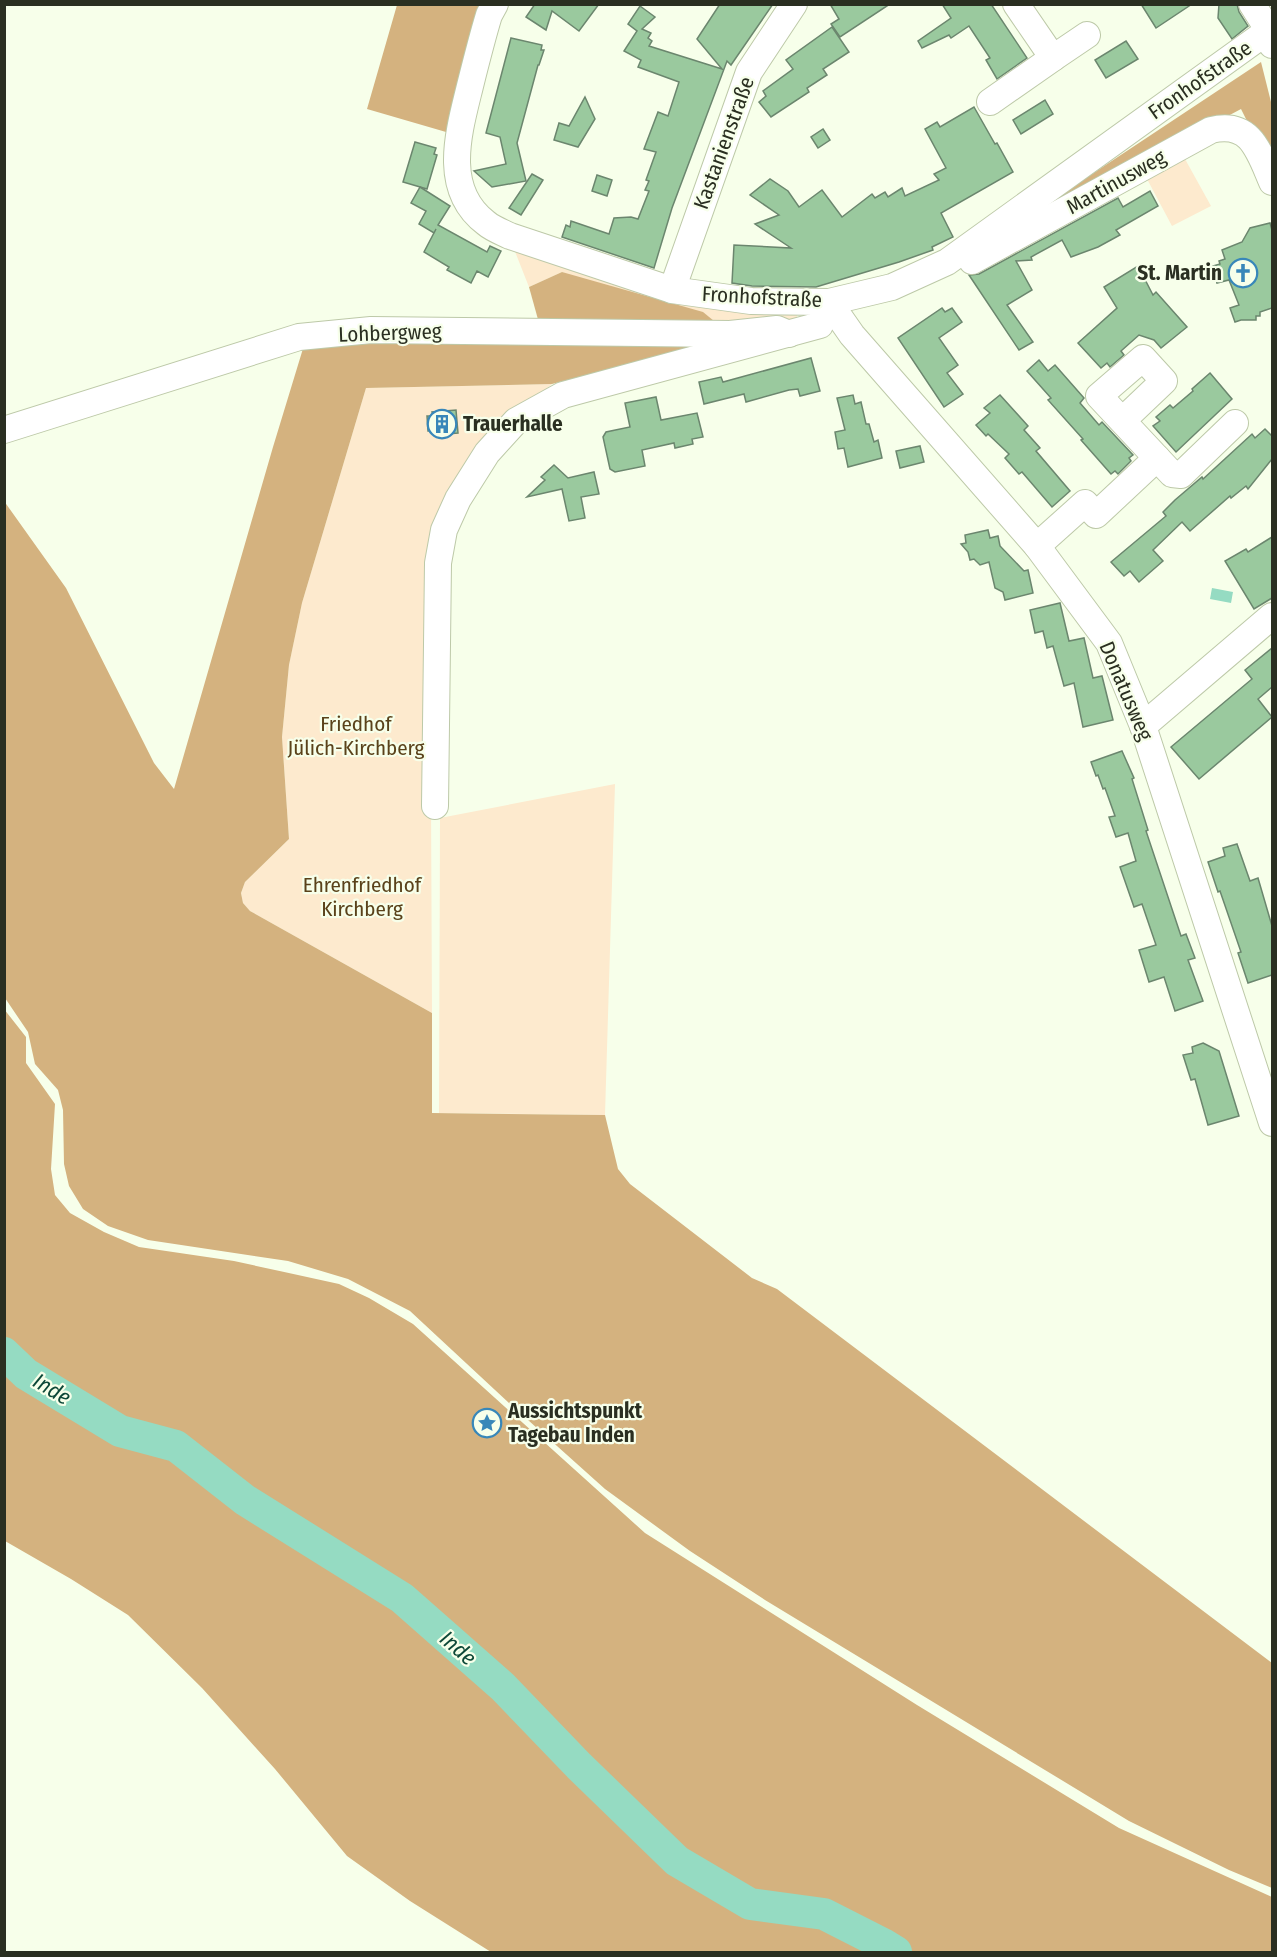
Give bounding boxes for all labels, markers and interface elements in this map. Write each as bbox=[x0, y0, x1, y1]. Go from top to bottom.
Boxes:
street label: Fronhofstraße bbox=[1143, 35, 1257, 125]
street label: Kastanienstraße bbox=[688, 73, 760, 213]
street label: Martinusweg bbox=[1062, 144, 1170, 220]
church icon: St. Martin bbox=[1227, 257, 1259, 289]
place label: St. Martin bbox=[1137, 260, 1222, 286]
street label: Fronhofstraße bbox=[701, 281, 823, 313]
street label: Lohbergweg bbox=[338, 318, 442, 348]
building icon: Trauerhalle bbox=[426, 408, 458, 440]
place label: Trauerhalle bbox=[463, 411, 563, 437]
street label: Donatusweg bbox=[1093, 637, 1159, 745]
park label: Friedhof Jülich-Kirchberg bbox=[287, 711, 425, 761]
park label: Ehrenfriedhof Kirchberg bbox=[303, 872, 423, 922]
water label: Inde bbox=[28, 1367, 76, 1411]
place label: Aussichtspunkt Tagebau Inden bbox=[507, 1398, 643, 1448]
place icon: Aussichtspunkt Tagebau Inden bbox=[471, 1407, 503, 1439]
water label: Inde bbox=[434, 1625, 482, 1671]

